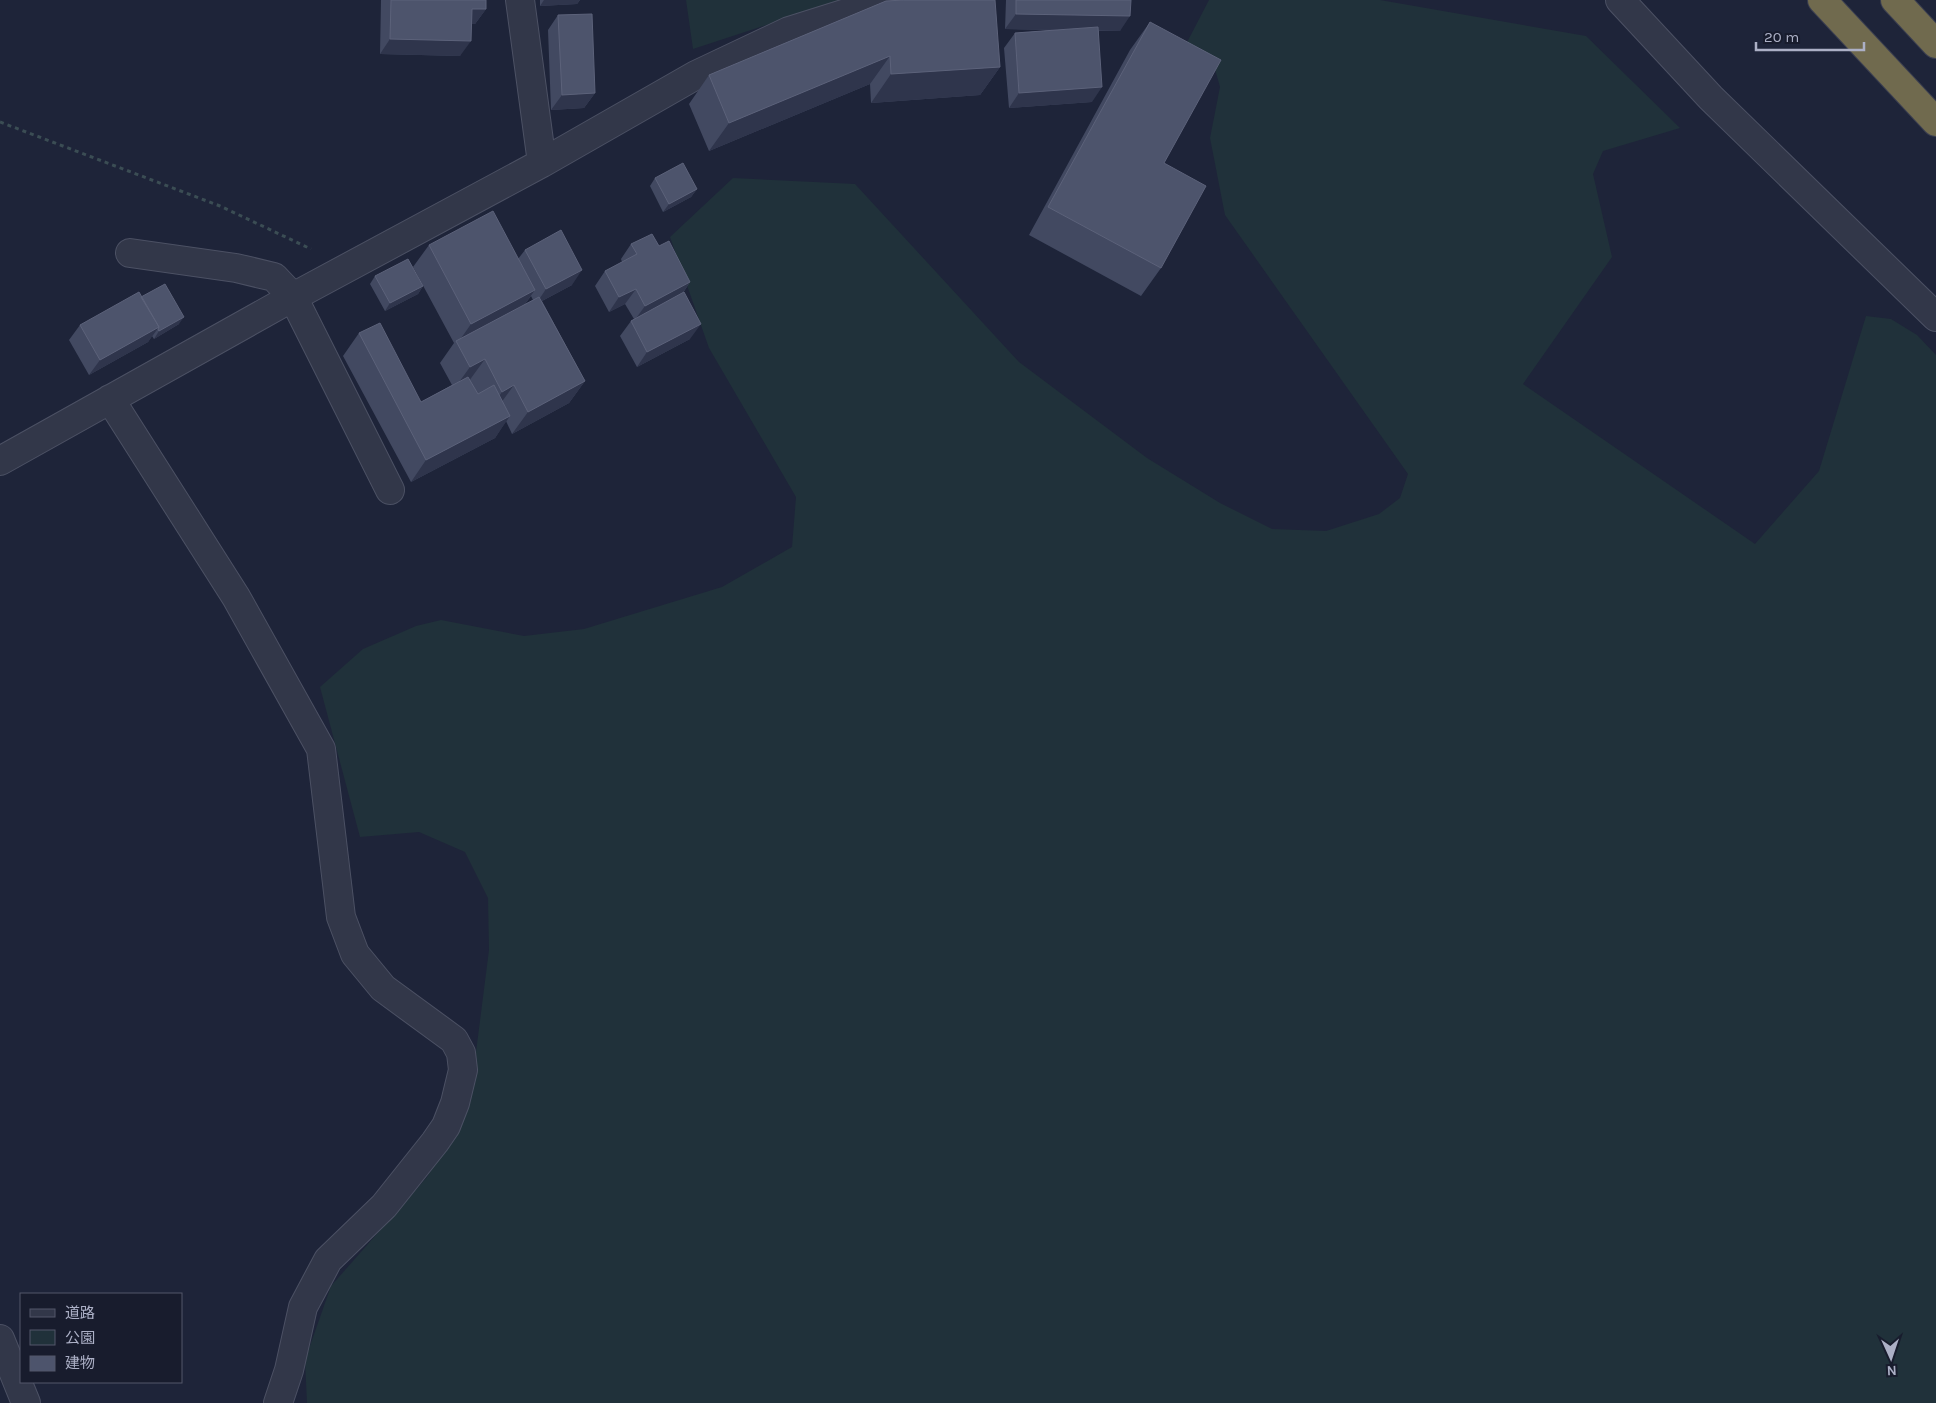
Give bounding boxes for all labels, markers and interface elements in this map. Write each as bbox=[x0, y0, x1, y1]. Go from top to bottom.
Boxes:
scale bar bbox=[1756, 20, 1864, 52]
text: 20 m bbox=[1764, 28, 1799, 46]
legend bbox=[20, 1293, 182, 1383]
text: 道路 bbox=[65, 1304, 95, 1322]
text: 公園 bbox=[65, 1329, 95, 1347]
north arrow bbox=[1866, 1333, 1916, 1383]
text: 建物 bbox=[65, 1354, 95, 1372]
text: N bbox=[1886, 1362, 1897, 1379]

